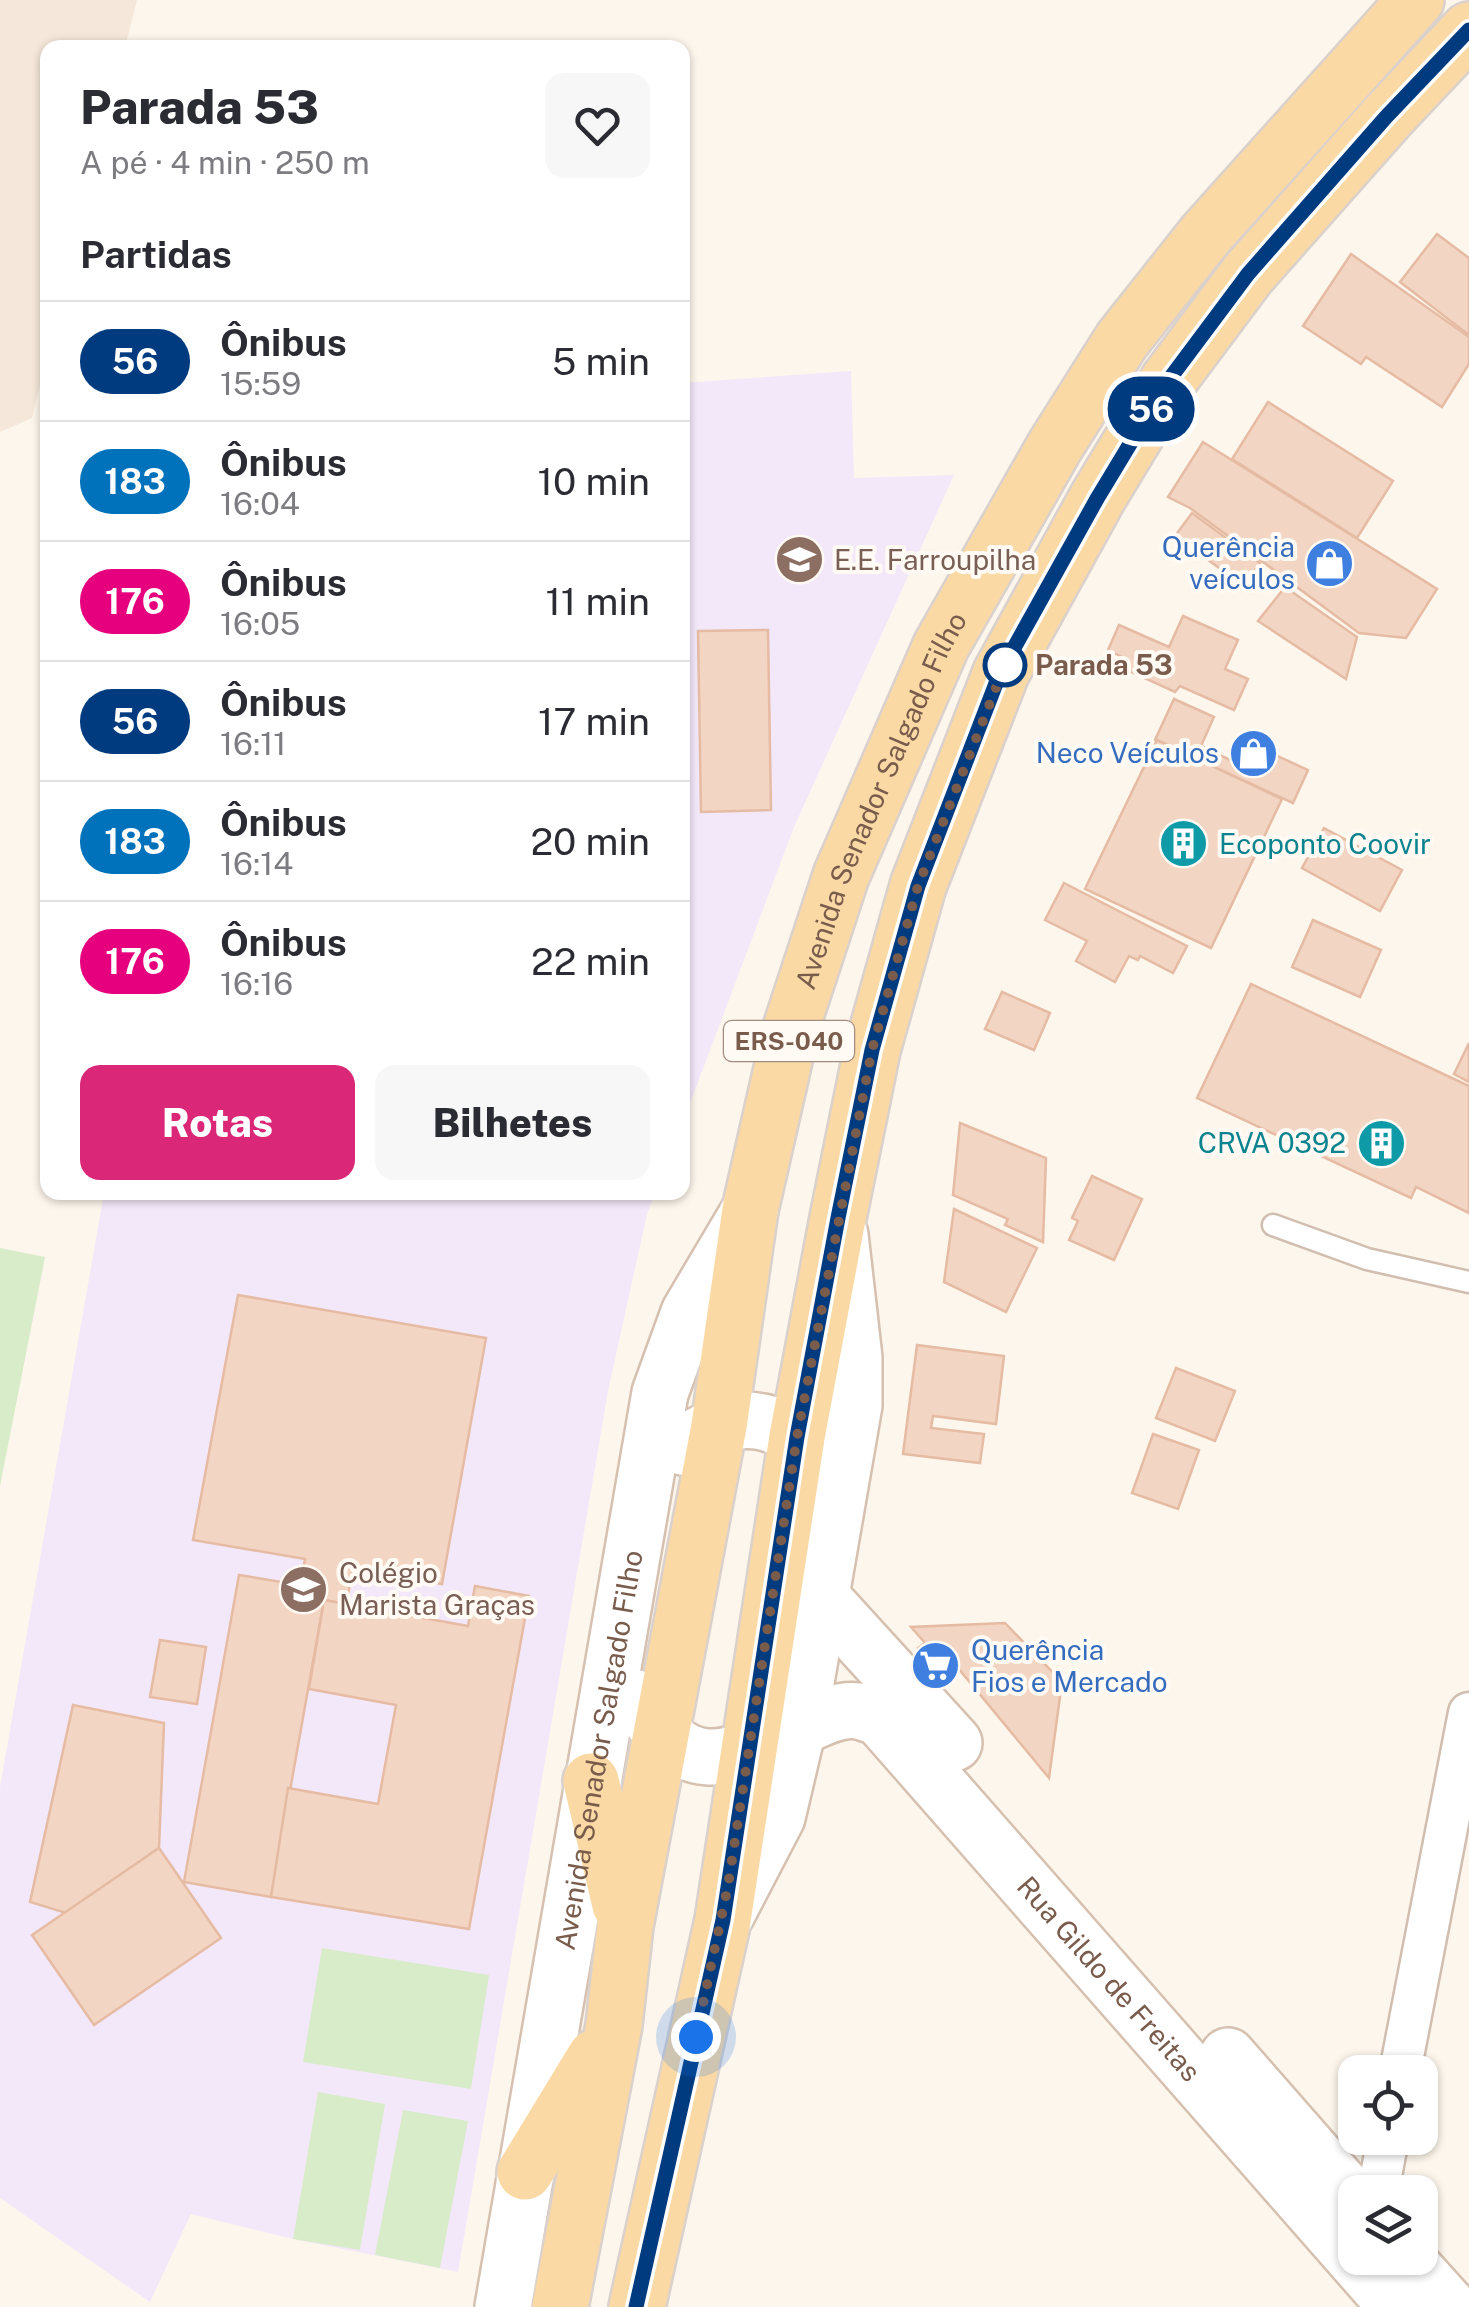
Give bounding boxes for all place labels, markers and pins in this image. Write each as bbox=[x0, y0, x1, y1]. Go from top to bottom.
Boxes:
place label: Querência veículos bbox=[1162, 530, 1295, 595]
school or university icon: E.E. Farroupilha bbox=[773, 534, 825, 586]
shop icon: Querência veículos bbox=[1304, 537, 1356, 589]
place label: E.E. Farroupilha bbox=[834, 543, 1036, 576]
marker: Parada 53 bbox=[984, 644, 1026, 686]
place label: Parada 53 bbox=[1035, 648, 1173, 681]
shop icon: Neco Veículos bbox=[1228, 727, 1280, 779]
place label: Neco Veículos bbox=[1036, 736, 1219, 769]
building icon: Ecoponto Coovir bbox=[1158, 818, 1210, 870]
place label: Ecoponto Coovir bbox=[1219, 827, 1431, 860]
building icon: CRVA 0392 bbox=[1355, 1117, 1407, 1169]
place label: CRVA 0392 bbox=[1198, 1126, 1346, 1159]
place label: Colégio Marista Graças bbox=[339, 1556, 535, 1621]
school or university icon: Colégio Marista Graças bbox=[278, 1563, 330, 1615]
place label: Querência Fios e Mercado bbox=[971, 1633, 1168, 1698]
supermarket icon: Querência Fios e Mercado bbox=[910, 1640, 962, 1692]

